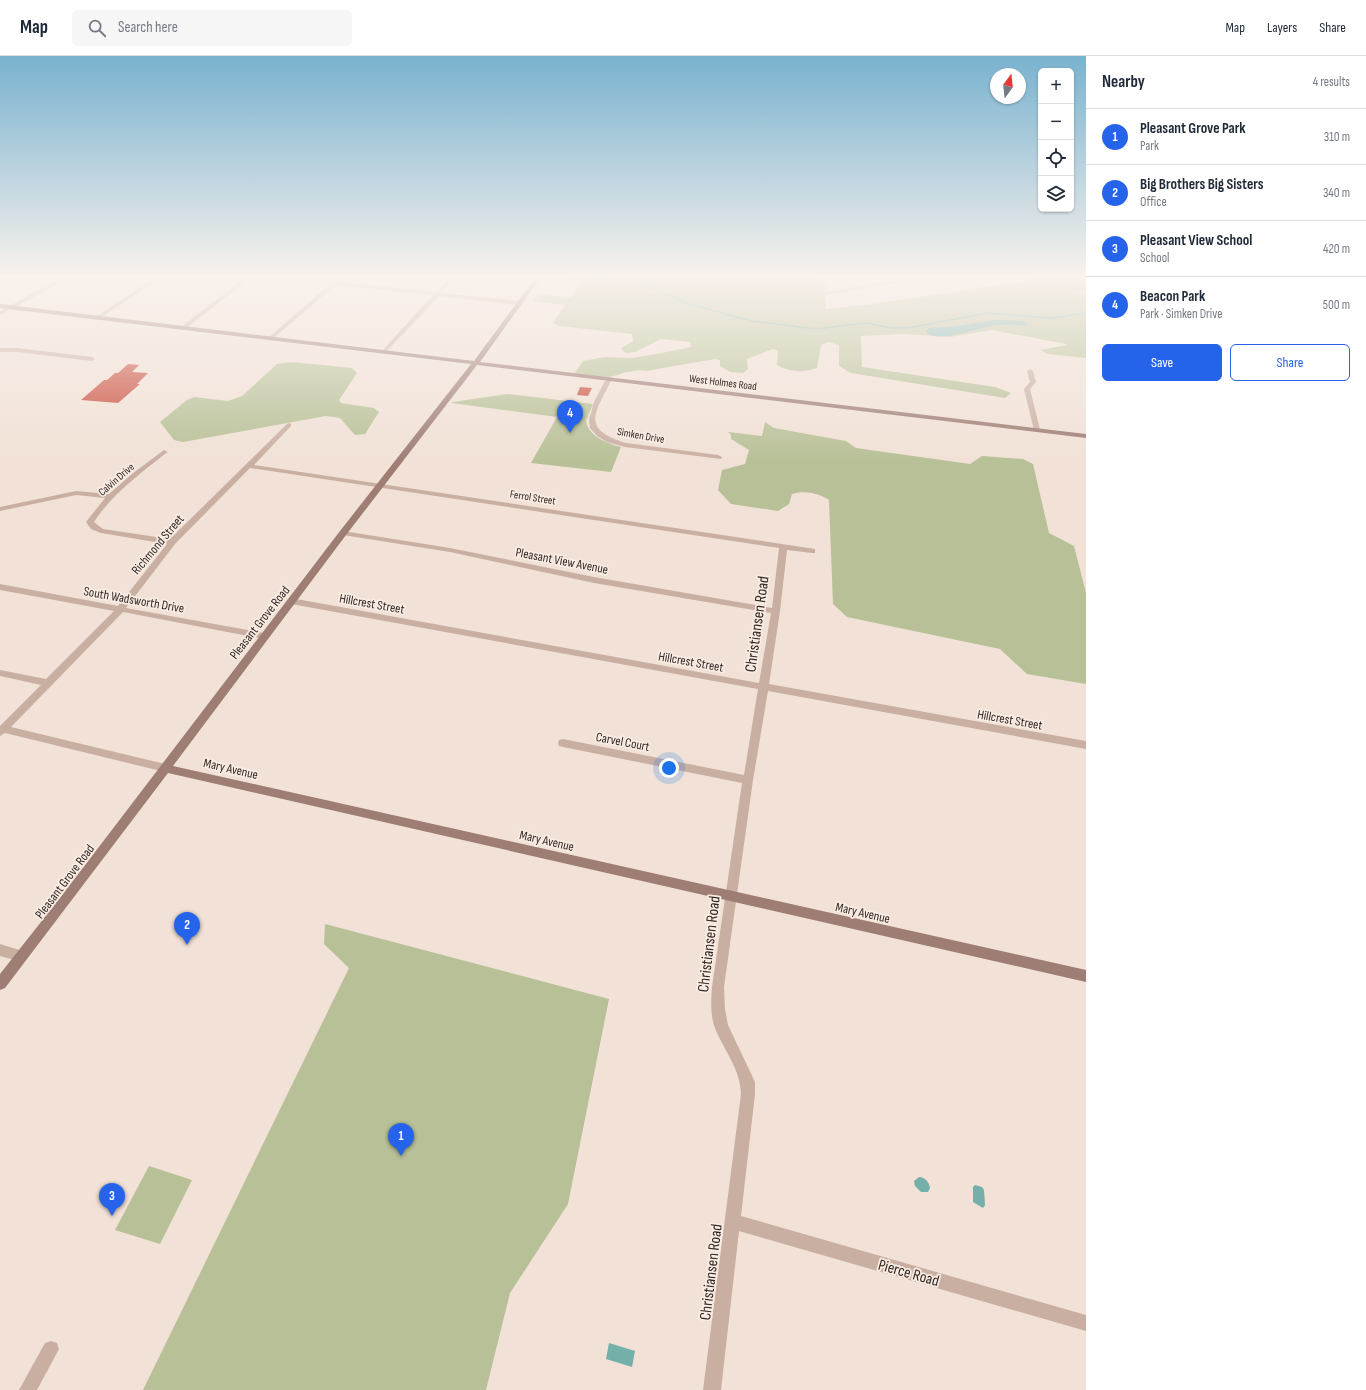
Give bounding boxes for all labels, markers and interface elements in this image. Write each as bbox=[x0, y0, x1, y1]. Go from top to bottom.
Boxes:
search box bbox=[72, 10, 352, 46]
text: Map bbox=[20, 16, 48, 39]
icon: search bbox=[86, 17, 108, 39]
text: Search here bbox=[118, 18, 178, 37]
text: Map bbox=[1225, 19, 1245, 36]
text: Layers bbox=[1267, 19, 1297, 36]
text: Share bbox=[1319, 19, 1346, 36]
north arrow bbox=[990, 68, 1026, 104]
map controls bbox=[1038, 68, 1074, 212]
button: + bbox=[1038, 68, 1074, 104]
text: Nearby bbox=[1102, 72, 1145, 92]
text: 4 results bbox=[1313, 74, 1350, 90]
button: − bbox=[1038, 104, 1074, 140]
text: Pleasant Grove Park bbox=[1140, 119, 1246, 138]
text: 1 bbox=[1112, 129, 1118, 145]
text: 310 m bbox=[1324, 129, 1350, 145]
text: Park bbox=[1140, 138, 1159, 154]
button: locate bbox=[1038, 140, 1074, 176]
text: Big Brothers Big Sisters bbox=[1140, 175, 1264, 194]
button: layers bbox=[1038, 176, 1074, 212]
text: 2 bbox=[1112, 185, 1118, 201]
text: 340 m bbox=[1323, 185, 1350, 201]
text: Office bbox=[1140, 194, 1167, 210]
text: Pleasant View School bbox=[1140, 231, 1252, 250]
text: 3 bbox=[1112, 241, 1118, 257]
text: 420 m bbox=[1323, 241, 1350, 257]
text: School bbox=[1140, 250, 1170, 266]
text: Beacon Park bbox=[1140, 287, 1205, 306]
text: 4 bbox=[1112, 297, 1118, 313]
text: 500 m bbox=[1323, 297, 1350, 313]
text: Park · Simken Drive bbox=[1140, 306, 1222, 322]
button: Save bbox=[1102, 344, 1222, 381]
button: Share bbox=[1230, 344, 1350, 381]
street label: West Holmes Road bbox=[688, 372, 758, 393]
pin: 4 bbox=[557, 400, 583, 433]
street label: Simken Drive bbox=[616, 425, 666, 446]
street label: Calvin Drive bbox=[96, 460, 137, 499]
street label: Ferrol Street bbox=[509, 487, 557, 508]
street label: Richmond Street bbox=[128, 511, 188, 578]
street label: Pleasant View Avenue bbox=[514, 544, 609, 578]
street label: Christiansen Road bbox=[741, 575, 774, 674]
street label: South Wadsworth Drive bbox=[82, 583, 185, 617]
street label: Pleasant Grove Road bbox=[226, 583, 293, 662]
street label: Hillcrest Street bbox=[338, 590, 406, 618]
street label: Hillcrest Street bbox=[657, 648, 725, 676]
street label: Hillcrest Street bbox=[976, 706, 1044, 734]
street label: Carvel Court bbox=[595, 729, 651, 755]
street label: Mary Avenue bbox=[202, 755, 260, 783]
your location bbox=[659, 758, 679, 778]
street label: Mary Avenue bbox=[518, 827, 576, 855]
street label: Pleasant Grove Road bbox=[32, 841, 98, 922]
street label: Christiansen Road bbox=[694, 895, 725, 993]
street label: Mary Avenue bbox=[834, 899, 892, 927]
pin: 2 bbox=[174, 912, 200, 945]
pin: 1 bbox=[388, 1123, 414, 1156]
pin: 3 bbox=[99, 1183, 125, 1216]
street label: Christiansen Road bbox=[696, 1223, 727, 1321]
street label: Pierce Road bbox=[876, 1256, 941, 1291]

